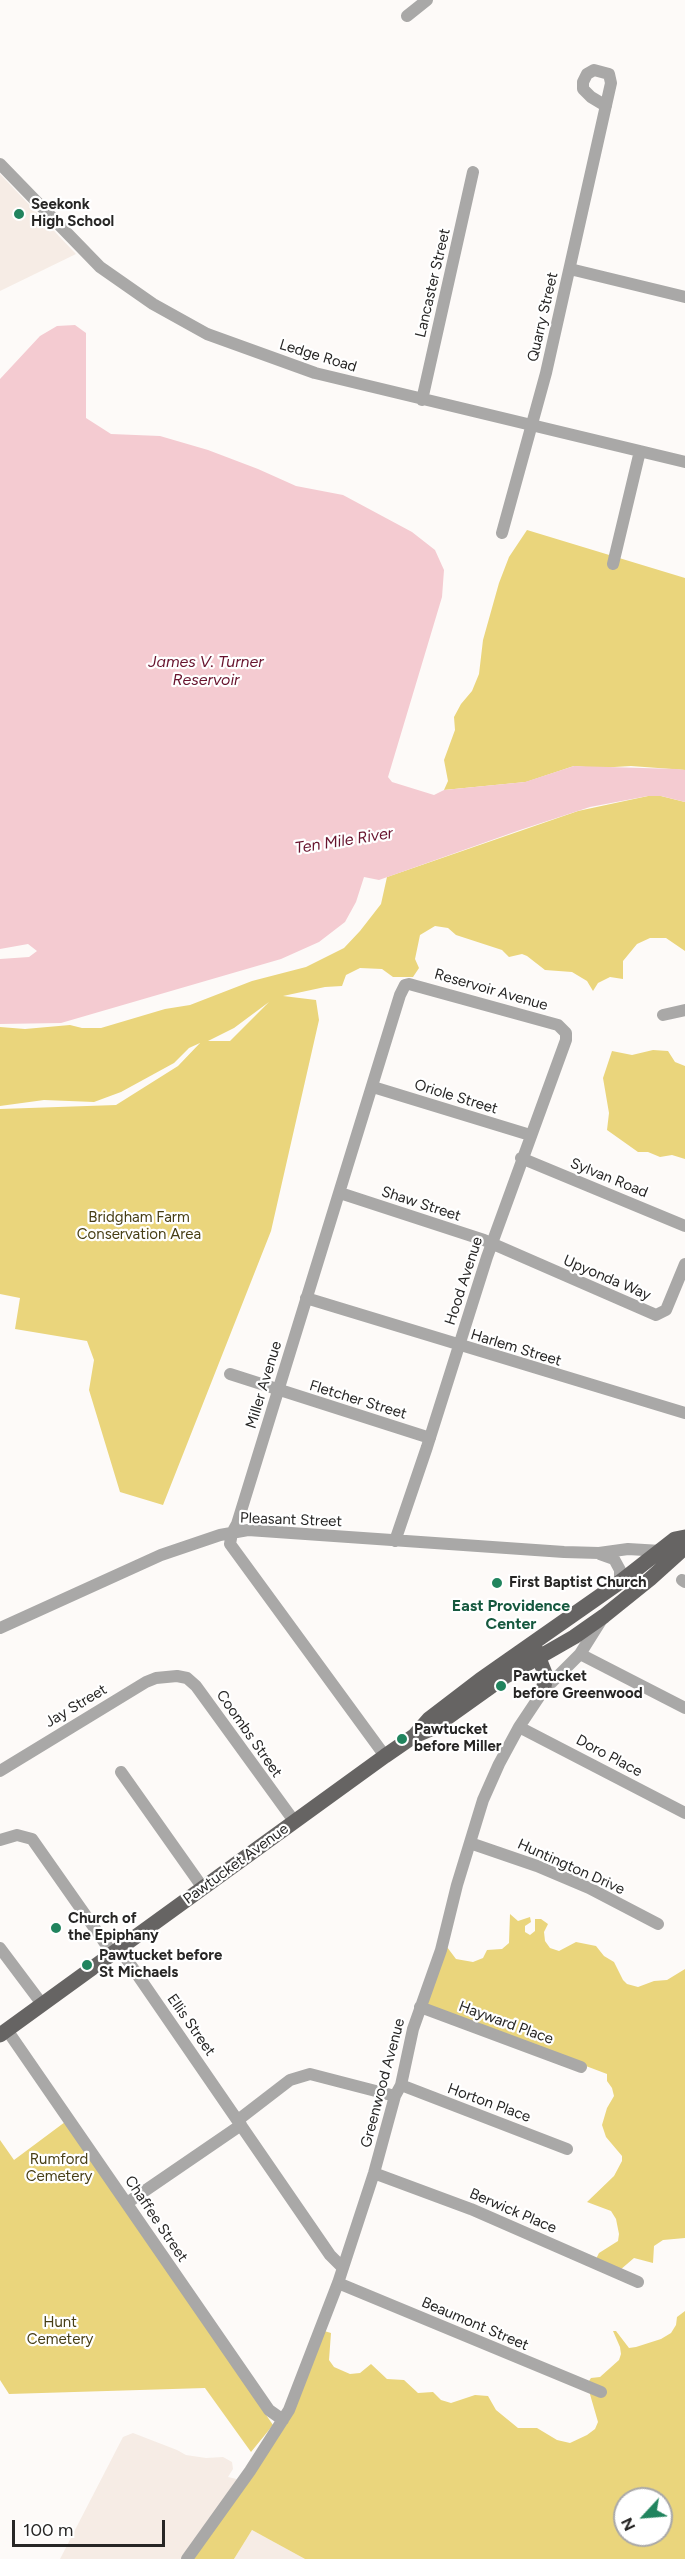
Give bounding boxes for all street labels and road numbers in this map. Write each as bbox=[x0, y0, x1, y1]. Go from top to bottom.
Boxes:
street label: Lancaster Street bbox=[412, 227, 454, 339]
street label: Quarry Street bbox=[524, 270, 562, 364]
street label: Ledge Road bbox=[277, 336, 359, 376]
street label: Reservoir Avenue bbox=[432, 965, 550, 1015]
street label: Oriole Street bbox=[412, 1076, 500, 1118]
street label: Sylvan Road bbox=[567, 1154, 651, 1202]
street label: Shaw Street bbox=[379, 1183, 463, 1225]
street label: Hood Avenue bbox=[441, 1235, 487, 1327]
street label: Upyonda Way bbox=[560, 1251, 654, 1305]
street label: Harlem Street bbox=[468, 1326, 564, 1370]
street label: Miller Avenue bbox=[242, 1339, 286, 1431]
street label: Fletcher Street bbox=[307, 1377, 409, 1423]
street label: Pleasant Street bbox=[240, 1509, 342, 1531]
street label: Jay Street bbox=[42, 1681, 110, 1731]
street label: Coombs Street bbox=[212, 1687, 286, 1781]
street label: Doro Place bbox=[573, 1731, 645, 1781]
street label: Pawtucket Avenue bbox=[180, 1820, 292, 1908]
street label: Huntington Drive bbox=[515, 1835, 627, 1899]
street label: Ellis Street bbox=[163, 1990, 219, 2060]
street label: Hayward Place bbox=[456, 1998, 556, 2048]
street label: Greenwood Avenue bbox=[357, 2016, 409, 2150]
street label: Horton Place bbox=[445, 2080, 533, 2126]
street label: Chaffee Street bbox=[121, 2173, 191, 2265]
street label: Berwick Place bbox=[467, 2185, 559, 2237]
street label: Beaumont Street bbox=[419, 2293, 531, 2355]

